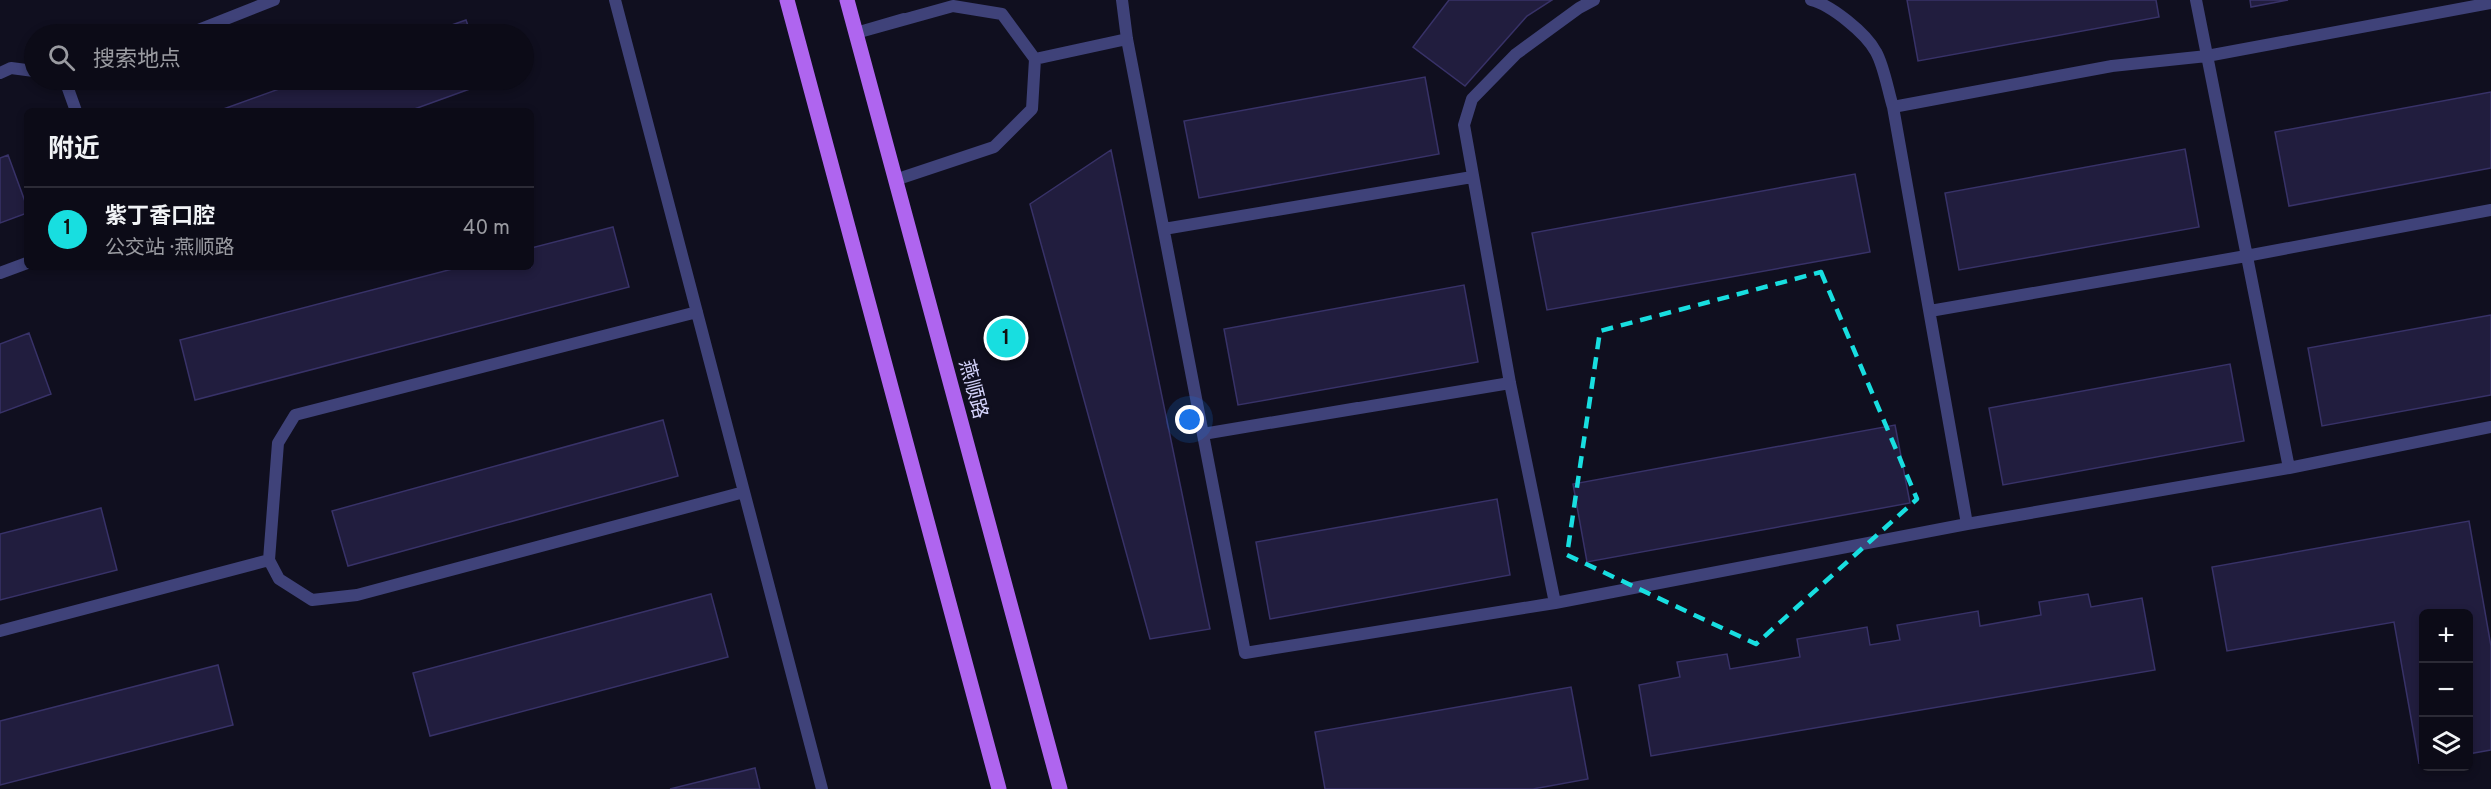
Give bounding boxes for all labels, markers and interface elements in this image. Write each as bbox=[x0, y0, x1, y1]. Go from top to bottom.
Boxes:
search box bbox=[24, 24, 534, 90]
icon: search bbox=[45, 41, 78, 74]
text: 搜索地点 bbox=[93, 47, 181, 74]
text: 附近 bbox=[48, 134, 100, 167]
text: 紫丁香口腔 bbox=[105, 204, 215, 231]
text: 1 bbox=[64, 216, 72, 242]
text: 40 m bbox=[463, 216, 510, 242]
text: 公交站 · 燕顺路 bbox=[105, 236, 234, 262]
pin: 1 bbox=[986, 316, 1026, 360]
street label: 燕顺路 bbox=[952, 357, 992, 422]
your location bbox=[1175, 405, 1204, 434]
map controls bbox=[2419, 609, 2473, 771]
button: + bbox=[2419, 609, 2473, 663]
button: − bbox=[2419, 663, 2473, 717]
button: layers bbox=[2419, 717, 2473, 771]

